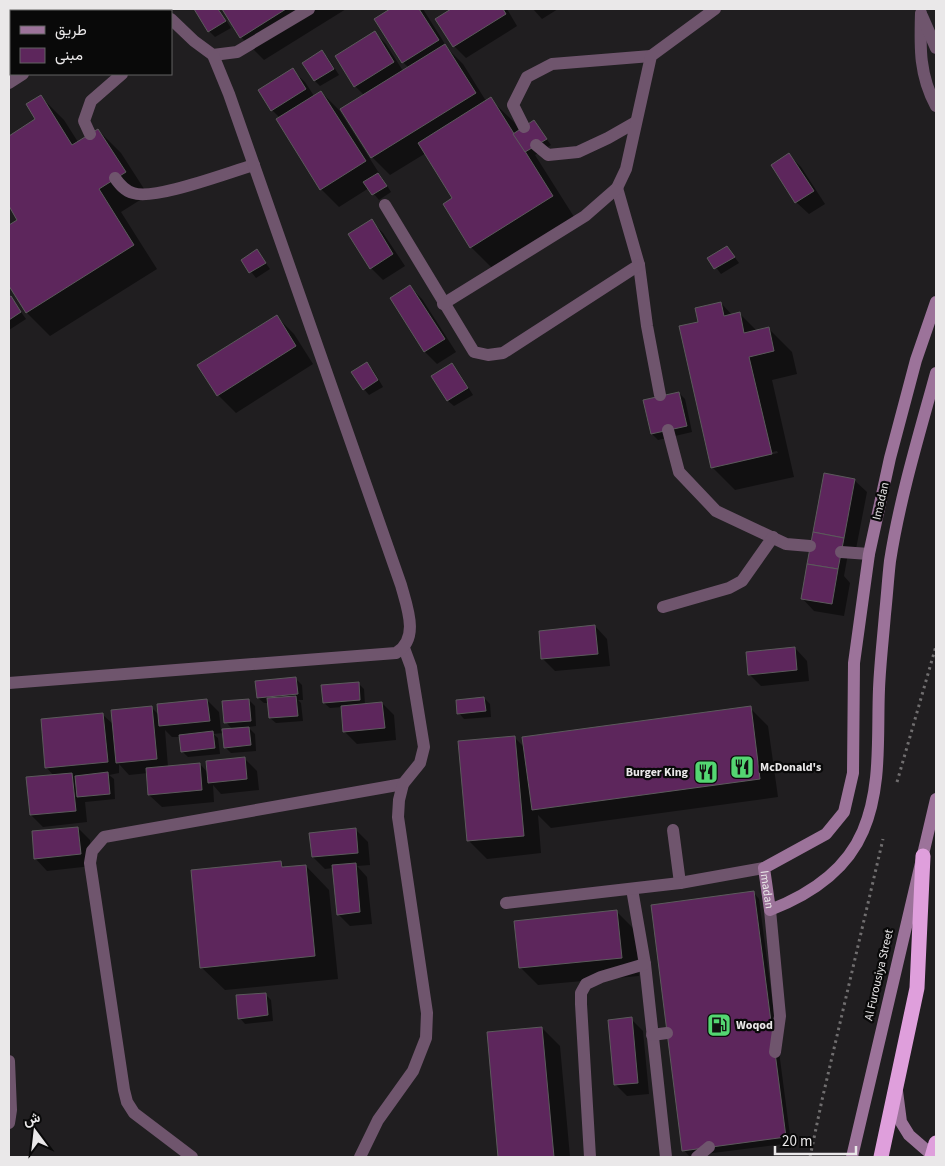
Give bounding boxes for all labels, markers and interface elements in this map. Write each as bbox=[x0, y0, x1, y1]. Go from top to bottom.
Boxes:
legend bbox=[10, 10, 172, 75]
text: طريق bbox=[55, 20, 87, 41]
text: مبنى bbox=[55, 45, 83, 66]
street label: Imadan bbox=[868, 480, 894, 522]
restaurant icon: McDonald's bbox=[729, 754, 755, 780]
restaurant icon: Burger King bbox=[693, 759, 719, 785]
place label: McDonald's bbox=[760, 759, 821, 776]
place label: Burger King bbox=[626, 764, 689, 781]
street label: Imadan bbox=[756, 869, 778, 910]
street label: Al Furousiya Street bbox=[860, 928, 898, 1022]
fuel station icon: Woqod bbox=[706, 1012, 732, 1038]
place label: Woqod bbox=[736, 1017, 773, 1034]
north arrow bbox=[10, 1106, 60, 1156]
text: ش bbox=[21, 1108, 43, 1131]
scale bar bbox=[775, 1124, 856, 1156]
text: 20 m bbox=[782, 1131, 812, 1152]

